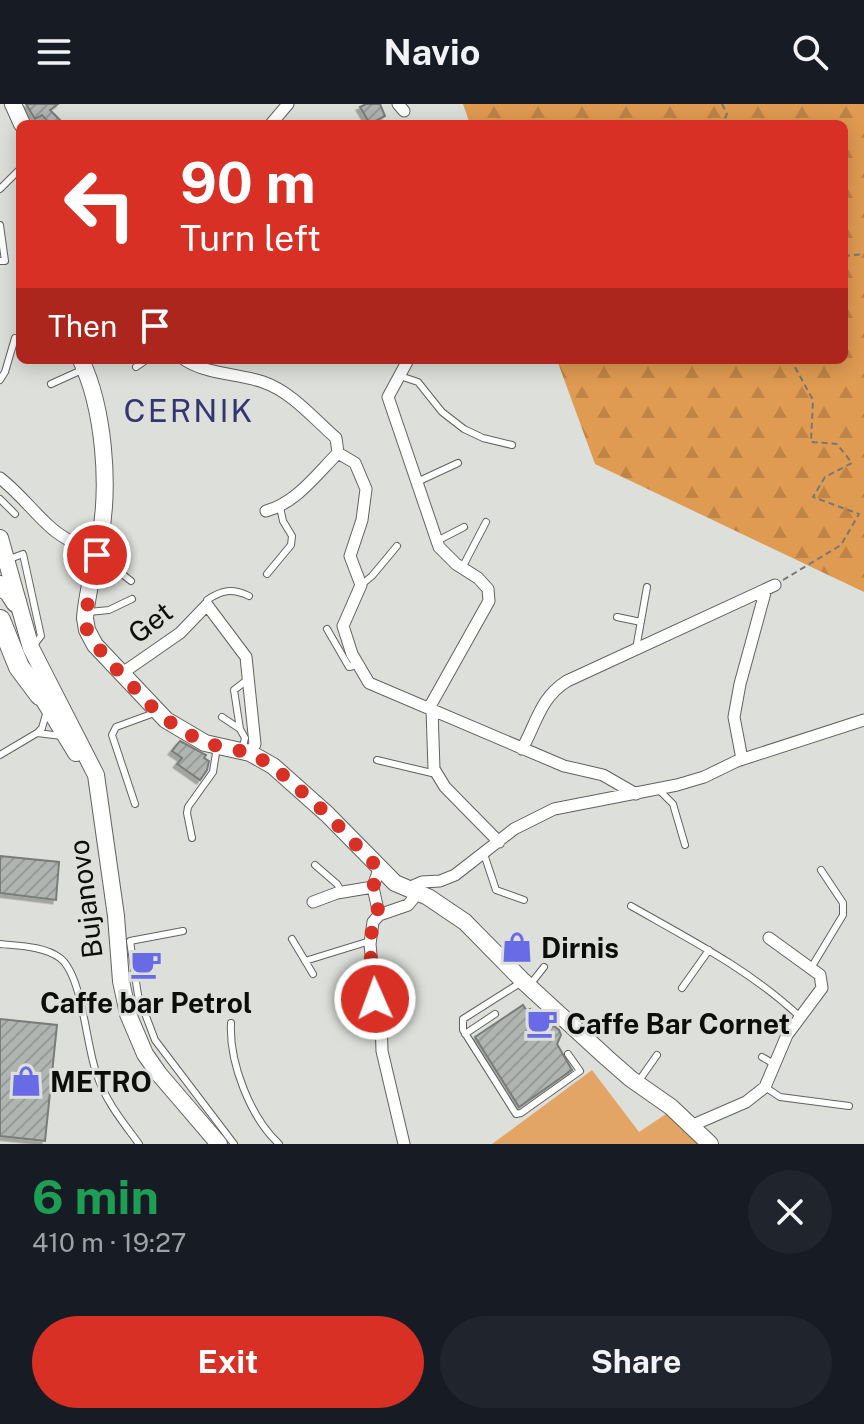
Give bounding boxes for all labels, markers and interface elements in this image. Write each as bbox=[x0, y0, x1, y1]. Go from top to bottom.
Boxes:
icon: menu bbox=[32, 30, 76, 74]
icon: search bbox=[788, 30, 832, 74]
text: Navio bbox=[384, 31, 480, 73]
text: 90 m bbox=[180, 150, 316, 216]
icon: left bbox=[48, 152, 152, 256]
text: Turn left bbox=[180, 217, 321, 259]
icon: arrive bbox=[133, 304, 177, 348]
text: Then bbox=[48, 308, 117, 344]
district label: CERNIK bbox=[124, 392, 254, 429]
pin bbox=[63, 521, 131, 589]
icon: arrive bbox=[75, 533, 119, 577]
street label: Get bbox=[121, 595, 179, 649]
street label: Bujanovo bbox=[61, 838, 109, 960]
shop icon: Dirnis bbox=[500, 930, 534, 964]
place label: Dirnis bbox=[541, 931, 619, 964]
cafe icon: Caffe bar Petrol bbox=[129, 947, 163, 981]
position arrow bbox=[333, 957, 417, 1041]
place label: Caffe bar Petrol bbox=[40, 986, 252, 1019]
cafe icon: Caffe Bar Cornet bbox=[525, 1006, 559, 1040]
place label: Caffe Bar Cornet bbox=[566, 1007, 790, 1040]
shop icon: METRO bbox=[9, 1064, 43, 1098]
place label: METRO bbox=[50, 1065, 152, 1098]
text: 6 min bbox=[32, 1168, 159, 1225]
button: close bbox=[748, 1170, 832, 1254]
text: 410 m · 19:27 bbox=[32, 1227, 186, 1258]
button: Exit bbox=[32, 1316, 424, 1408]
button: Share bbox=[440, 1316, 832, 1408]

